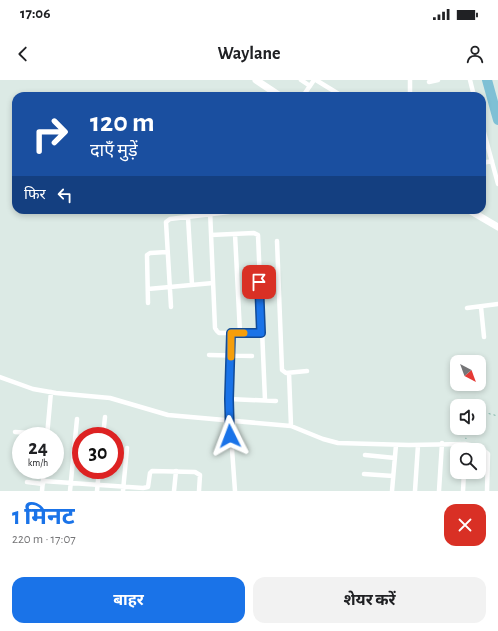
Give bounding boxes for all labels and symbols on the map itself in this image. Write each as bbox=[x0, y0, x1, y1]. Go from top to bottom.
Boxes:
pin bbox=[242, 265, 276, 299]
north arrow bbox=[450, 355, 486, 391]
position arrow bbox=[209, 415, 251, 457]
speed limit sign: 30 bbox=[72, 427, 124, 479]

